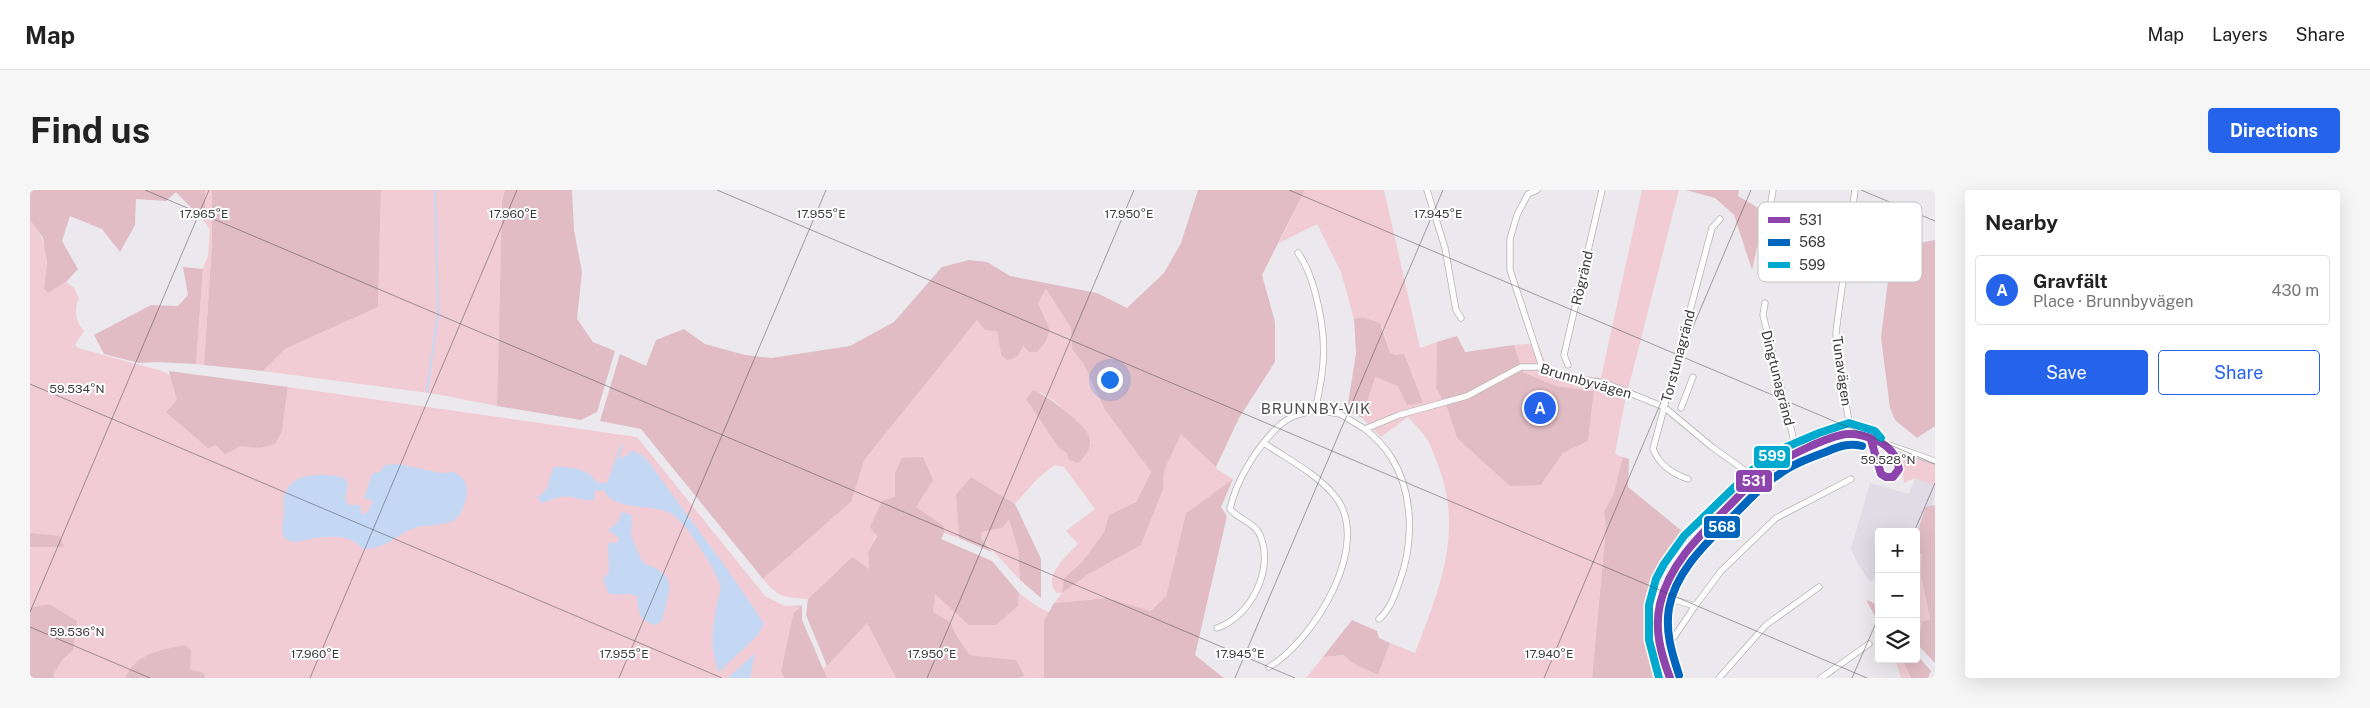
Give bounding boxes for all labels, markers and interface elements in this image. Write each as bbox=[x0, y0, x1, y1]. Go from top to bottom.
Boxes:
text: Map bbox=[25, 21, 75, 49]
text: Map bbox=[2148, 24, 2184, 45]
text: Layers bbox=[2212, 24, 2268, 45]
text: Share bbox=[2296, 24, 2345, 45]
button: Directions bbox=[2208, 108, 2340, 153]
text: Find us bbox=[30, 110, 150, 151]
legend bbox=[1758, 202, 1922, 282]
text: 17.965°E bbox=[180, 207, 228, 221]
text: 17.960°E bbox=[489, 207, 537, 221]
text: 17.955°E bbox=[796, 207, 846, 221]
text: 17.950°E bbox=[1105, 207, 1153, 221]
text: 17.945°E bbox=[1414, 207, 1462, 221]
text: Nearby bbox=[1985, 210, 2058, 235]
text: 531 bbox=[1799, 212, 1823, 228]
text: 568 bbox=[1799, 234, 1826, 250]
street label: Rögränd bbox=[1568, 249, 1596, 307]
text: 599 bbox=[1799, 257, 1826, 273]
text: Gravfält bbox=[2033, 270, 2108, 292]
text: A bbox=[1996, 281, 2008, 300]
text: 430 m bbox=[2271, 281, 2319, 300]
text: Place · Brunnbyvägen bbox=[2033, 292, 2193, 311]
street label: Torstunagränd bbox=[1658, 308, 1698, 404]
street label: Dingtunagränd bbox=[1758, 329, 1798, 427]
street label: Tunavägen bbox=[1829, 335, 1855, 407]
button: Save bbox=[1985, 350, 2148, 395]
button: Share bbox=[2158, 350, 2320, 395]
street label: Brunnbyvägen bbox=[1538, 360, 1634, 402]
your location bbox=[1097, 367, 1123, 393]
text: 59.534°N bbox=[49, 382, 105, 396]
pin: A bbox=[1524, 389, 1556, 427]
district label: BRUNNBY-VIK bbox=[1261, 400, 1371, 417]
line badge: 599 bbox=[1753, 445, 1791, 469]
text: 599 bbox=[1758, 448, 1786, 464]
text: 59.528°N bbox=[1860, 453, 1916, 467]
line badge: 531 bbox=[1735, 469, 1773, 493]
text: 531 bbox=[1742, 473, 1766, 489]
line badge: 568 bbox=[1703, 515, 1741, 539]
text: 568 bbox=[1708, 519, 1736, 535]
map controls bbox=[1875, 528, 1920, 663]
button: + bbox=[1875, 528, 1920, 573]
button: − bbox=[1875, 573, 1920, 618]
button: layers bbox=[1875, 618, 1920, 663]
text: 59.536°N bbox=[49, 625, 105, 639]
text: 17.960°E bbox=[291, 647, 339, 661]
text: 17.955°E bbox=[599, 647, 649, 661]
text: 17.950°E bbox=[908, 647, 956, 661]
text: 17.945°E bbox=[1216, 647, 1264, 661]
text: 17.940°E bbox=[1525, 647, 1573, 661]

